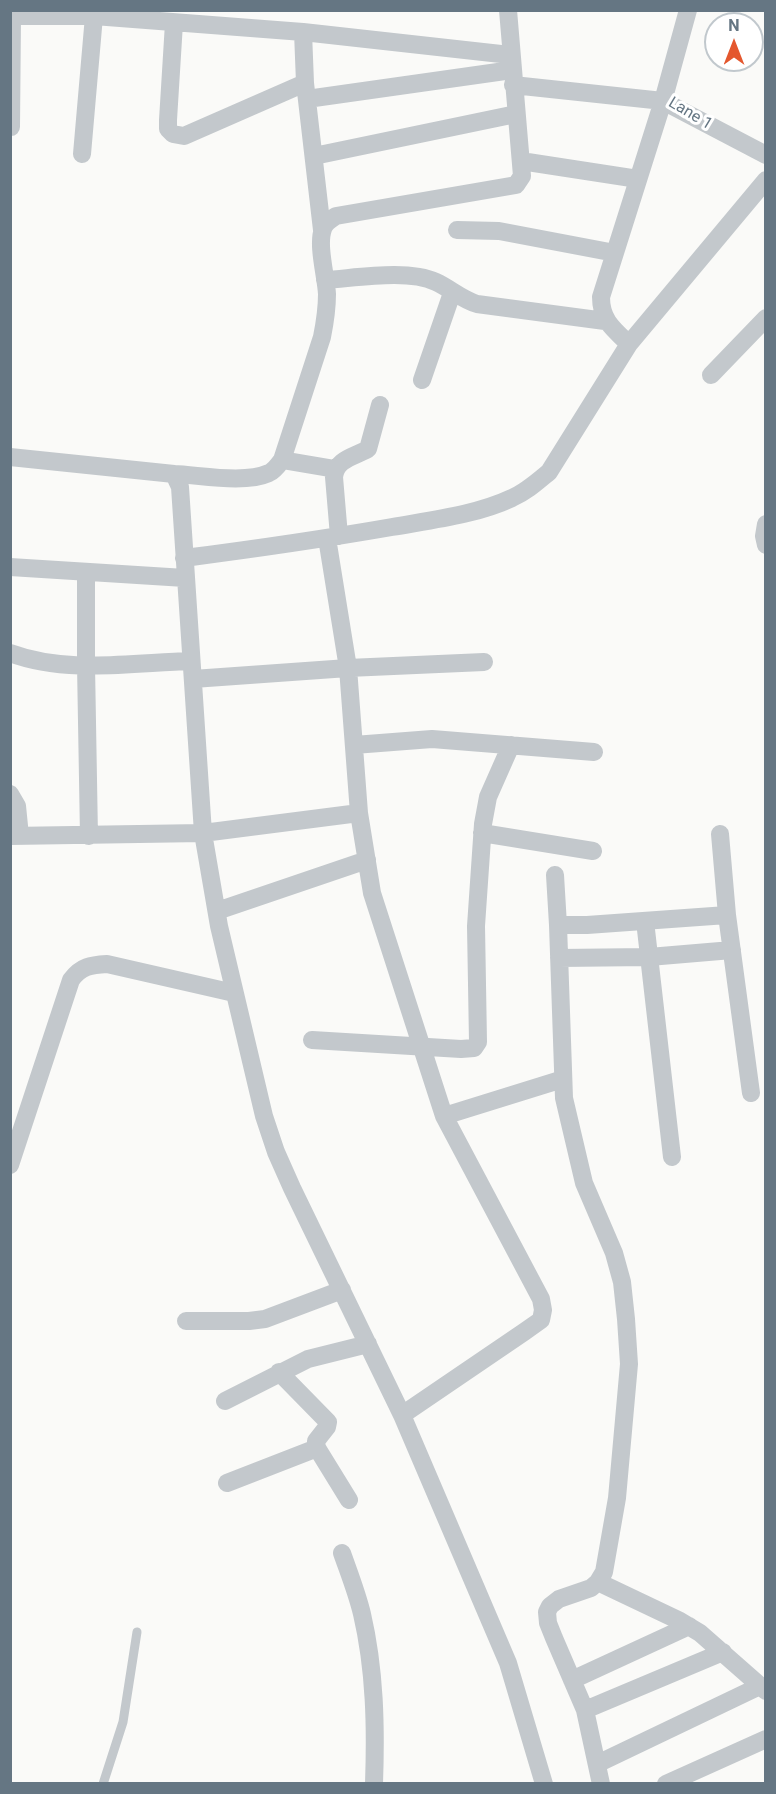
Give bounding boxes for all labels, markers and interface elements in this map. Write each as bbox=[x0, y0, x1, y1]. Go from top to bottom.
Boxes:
north arrow bbox=[704, 12, 764, 72]
text: N bbox=[728, 16, 740, 35]
street label: Lane 1 bbox=[665, 94, 715, 134]

